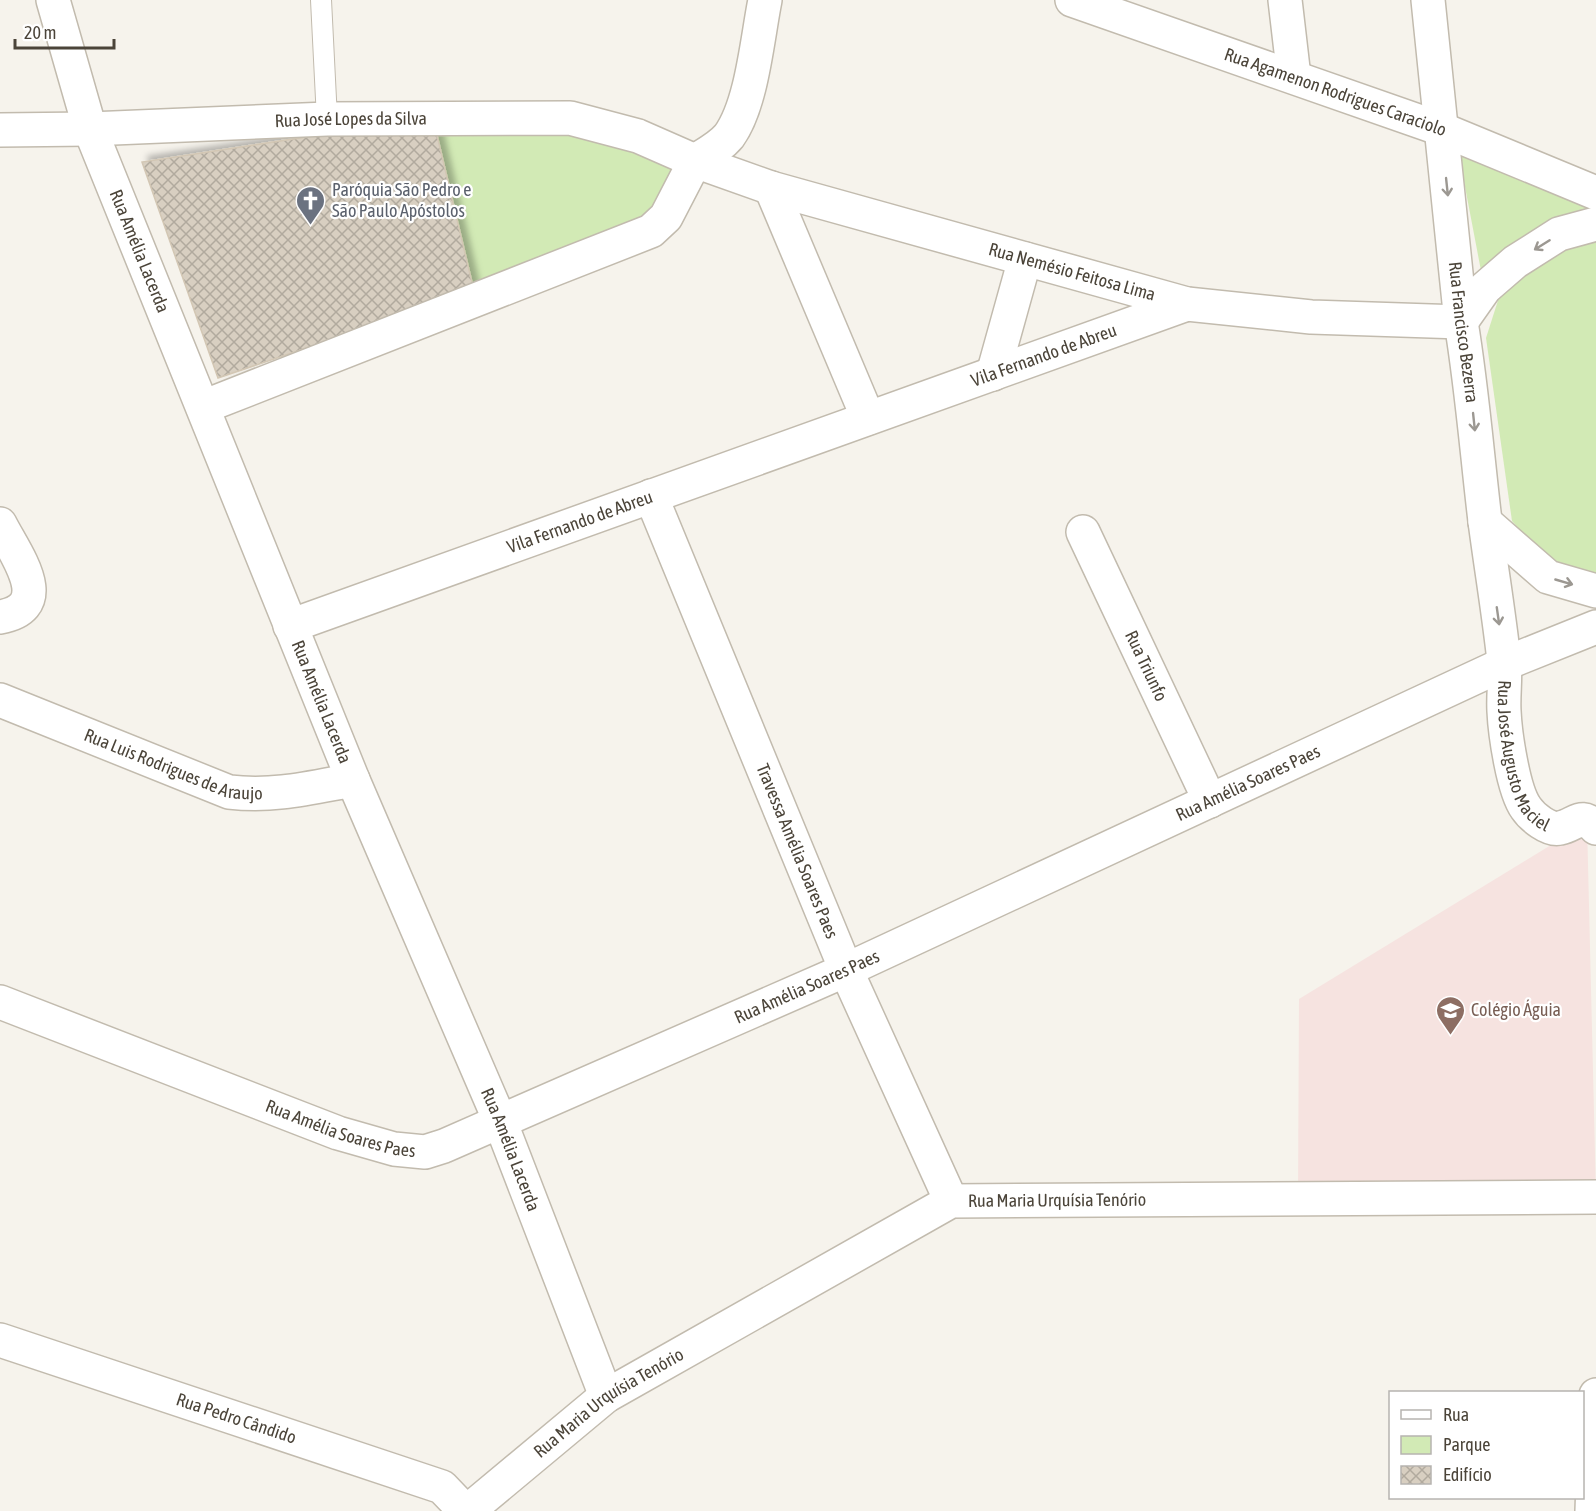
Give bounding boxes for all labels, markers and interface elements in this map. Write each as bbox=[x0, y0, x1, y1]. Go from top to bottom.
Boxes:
scale bar bbox=[15, 12, 114, 50]
text: 20 m bbox=[24, 22, 56, 43]
street label: Rua Agamenon Rodrigues Caraciolo bbox=[1222, 43, 1450, 140]
street label: Rua José Lopes da Silva bbox=[274, 108, 427, 131]
one-way arrow bbox=[1442, 176, 1453, 196]
place label: Paróquia São Pedro e São Paulo Apóstolos bbox=[332, 179, 471, 221]
church icon: Paróquia São Pedro e São Paulo Apóstolos bbox=[295, 184, 327, 226]
street label: Rua Amélia Lacerda bbox=[106, 186, 174, 316]
street label: Rua Nemésio Feitosa Lima bbox=[986, 238, 1158, 305]
one-way arrow bbox=[1534, 239, 1551, 251]
street label: Rua Francisco Bezerra bbox=[1445, 260, 1483, 404]
street label: Vila Fernando de Abreu bbox=[968, 319, 1119, 391]
one-way arrow bbox=[1469, 412, 1480, 432]
street label: Vila Fernando de Abreu bbox=[504, 486, 655, 557]
one-way arrow bbox=[1554, 577, 1573, 588]
one-way arrow bbox=[1493, 605, 1504, 625]
street label: Rua Triunfo bbox=[1121, 627, 1172, 704]
street label: Rua Amélia Lacerda bbox=[288, 637, 356, 766]
street label: Rua José Augusto Maciel bbox=[1494, 680, 1554, 836]
street label: Rua Luis Rodrigues de Araujo bbox=[81, 724, 263, 803]
street label: Rua Amélia Soares Paes bbox=[1172, 740, 1323, 825]
street label: Travessa Amélia Soares Paes bbox=[752, 760, 843, 941]
street label: Rua Amélia Soares Paes bbox=[731, 945, 882, 1028]
school or university icon: Colégio Águia bbox=[1434, 994, 1466, 1036]
place label: Colégio Águia bbox=[1471, 999, 1561, 1020]
street label: Rua Amélia Lacerda bbox=[477, 1084, 545, 1214]
street label: Rua Amélia Soares Paes bbox=[263, 1095, 416, 1161]
street label: Rua Maria Urquísia Tenório bbox=[968, 1189, 1146, 1211]
street label: Rua Maria Urquísia Tenório bbox=[529, 1343, 687, 1462]
street label: Rua Pedro Cândido bbox=[174, 1388, 299, 1448]
legend bbox=[1389, 1391, 1584, 1499]
text: Rua bbox=[1443, 1404, 1469, 1425]
text: Parque bbox=[1443, 1434, 1491, 1455]
text: Edifício bbox=[1443, 1464, 1492, 1485]

